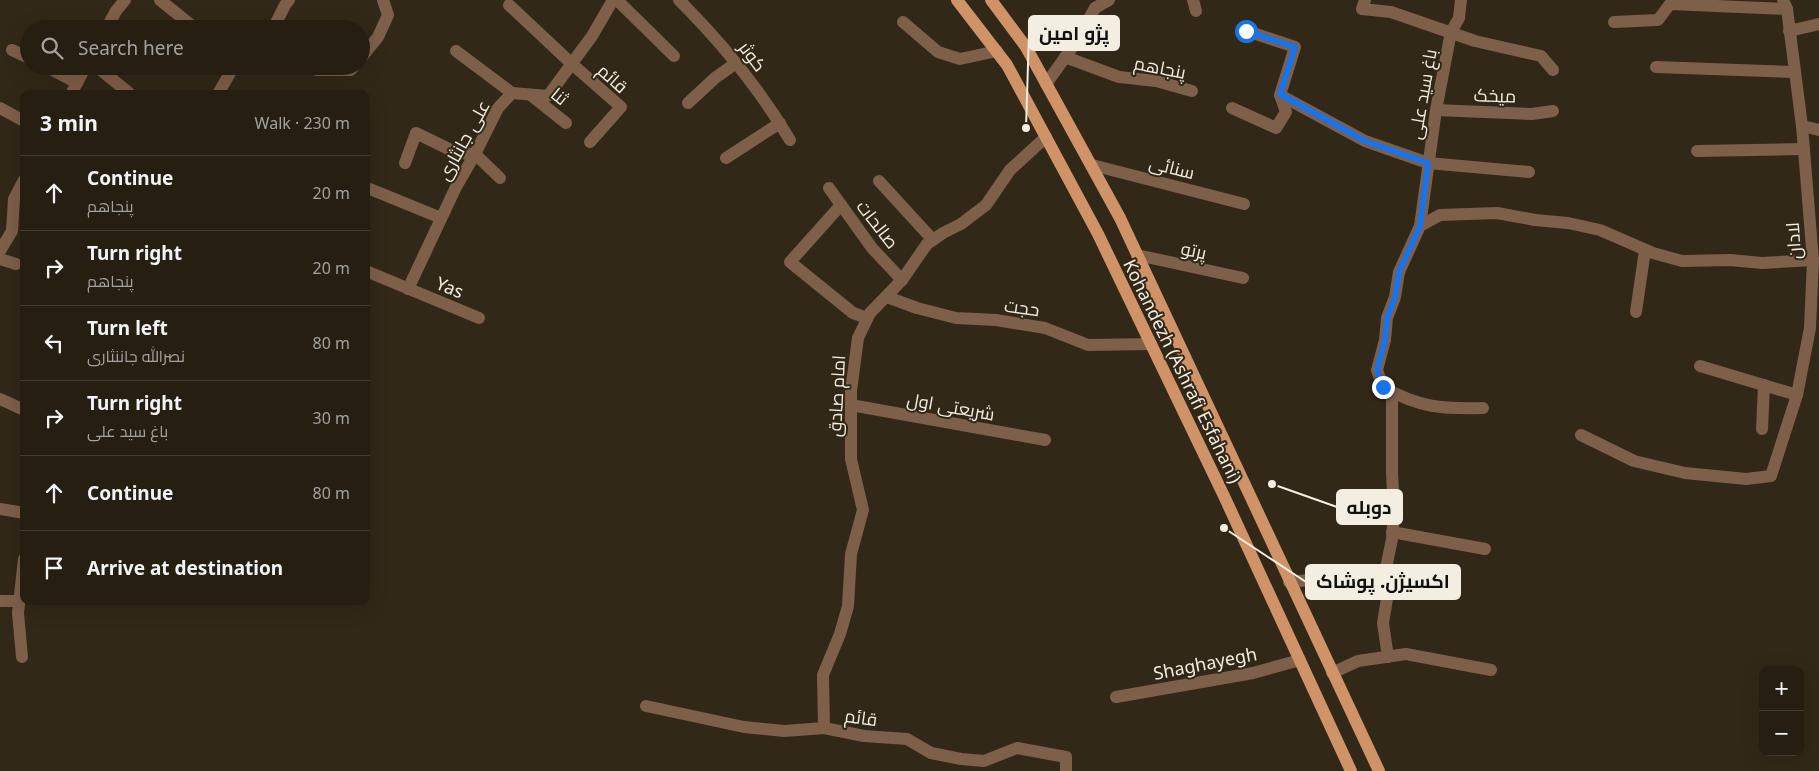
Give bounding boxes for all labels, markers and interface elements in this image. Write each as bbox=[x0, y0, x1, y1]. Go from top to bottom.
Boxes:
callout: پژو امین bbox=[1029, 16, 1119, 50]
search box bbox=[20, 20, 370, 75]
text: پژو امین bbox=[1039, 20, 1109, 47]
route start bbox=[1235, 20, 1258, 43]
icon: search bbox=[38, 34, 66, 62]
text: Search here bbox=[78, 35, 184, 61]
street label: کوثر bbox=[733, 35, 772, 76]
street label: باغ سید علی bbox=[1402, 47, 1443, 141]
street label: پنجاهم bbox=[1132, 50, 1188, 85]
street label: قائم bbox=[592, 58, 633, 99]
street label: ثنا bbox=[546, 82, 574, 110]
street label: میخک bbox=[1473, 82, 1517, 108]
street label: علی جانثاری bbox=[431, 96, 495, 184]
text: 3 min bbox=[40, 109, 98, 137]
text: Walk · 230 m bbox=[255, 112, 350, 134]
street label: سنائی bbox=[1147, 150, 1197, 184]
text: Continue bbox=[87, 165, 173, 191]
icon: ahead bbox=[40, 179, 68, 207]
text: 20 m bbox=[313, 182, 350, 204]
text: پنجاهم bbox=[87, 195, 134, 217]
street label: صالحات bbox=[851, 195, 905, 253]
street label: لادان bbox=[1780, 222, 1806, 260]
street label: پرتو bbox=[1179, 236, 1209, 265]
text: Turn right bbox=[87, 240, 182, 266]
icon: right bbox=[40, 254, 68, 282]
street label: Kohandezh (Ashrafi Esfahani) bbox=[1118, 255, 1248, 487]
text: 20 m bbox=[313, 257, 350, 279]
text: پنجاهم bbox=[87, 270, 134, 292]
street label: Yas bbox=[433, 271, 467, 303]
street label: حجت bbox=[1003, 293, 1041, 321]
text: Turn left bbox=[87, 315, 168, 341]
icon: left bbox=[40, 329, 68, 357]
text: 80 m bbox=[313, 332, 350, 354]
text: نصرالله جاننثاری bbox=[87, 345, 185, 367]
street label: امام صادق bbox=[822, 354, 851, 438]
route end bbox=[1372, 376, 1395, 399]
street label: شریعتی اول bbox=[905, 386, 997, 426]
text: Turn right bbox=[87, 390, 182, 416]
icon: right bbox=[40, 404, 68, 432]
text: 30 m bbox=[313, 407, 350, 429]
text: باغ سید علی bbox=[87, 420, 168, 442]
icon: ahead bbox=[40, 479, 68, 507]
text: Continue bbox=[87, 480, 173, 506]
text: 80 m bbox=[313, 482, 350, 504]
callout: دوبله bbox=[1337, 490, 1402, 524]
text: دوبله bbox=[1347, 494, 1391, 520]
icon: arrive bbox=[40, 554, 68, 582]
text: Arrive at destination bbox=[87, 555, 283, 581]
callout: اکسیژن. پوشاک bbox=[1306, 565, 1460, 599]
text: اکسیژن. پوشاک bbox=[1316, 568, 1450, 595]
street label: Shaghayegh bbox=[1151, 641, 1259, 685]
map controls bbox=[1759, 666, 1804, 756]
button: + bbox=[1759, 666, 1804, 711]
street label: قائم bbox=[843, 703, 879, 732]
button: − bbox=[1759, 711, 1804, 756]

